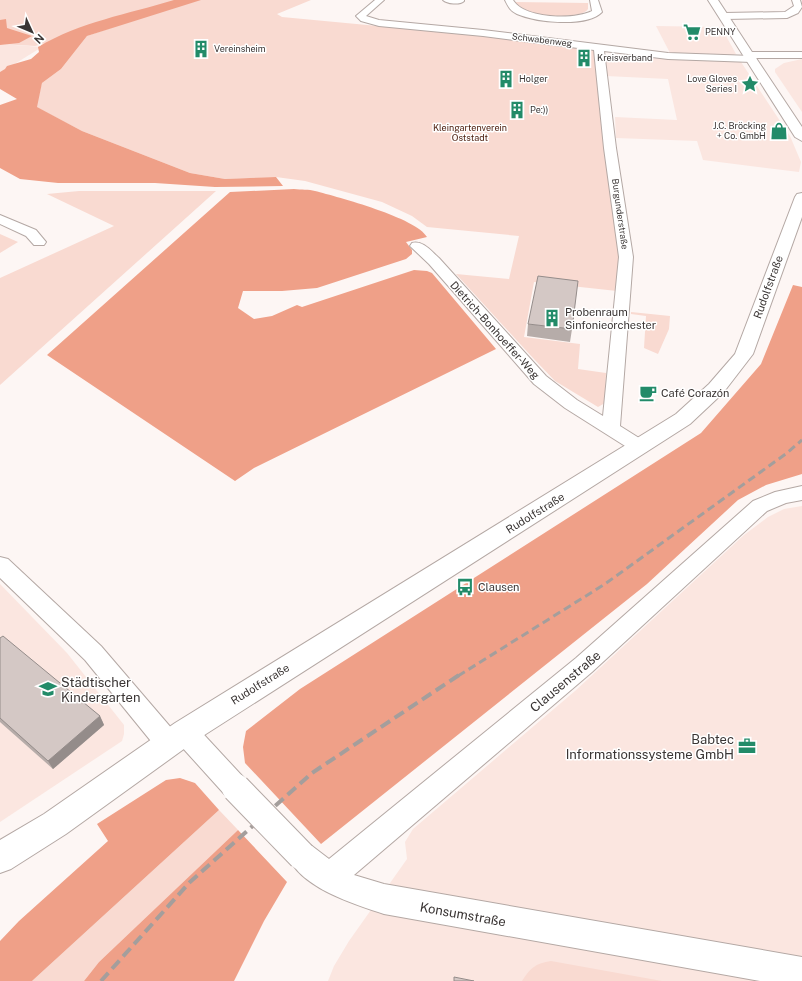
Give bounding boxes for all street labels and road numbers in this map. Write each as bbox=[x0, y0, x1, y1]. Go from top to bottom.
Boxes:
street label: Schwabenweg bbox=[511, 30, 573, 49]
street label: Burgunderstraße bbox=[610, 178, 631, 250]
street label: Rudolfstraße bbox=[751, 254, 785, 320]
street label: Dietrich-Bonhoeffer-Weg bbox=[448, 279, 542, 381]
street label: Rudolfstraße bbox=[504, 490, 566, 536]
street label: Clausenstraße bbox=[527, 648, 604, 715]
street label: Rudolfstraße bbox=[229, 661, 291, 707]
street label: Konsumstraße bbox=[419, 900, 507, 929]

